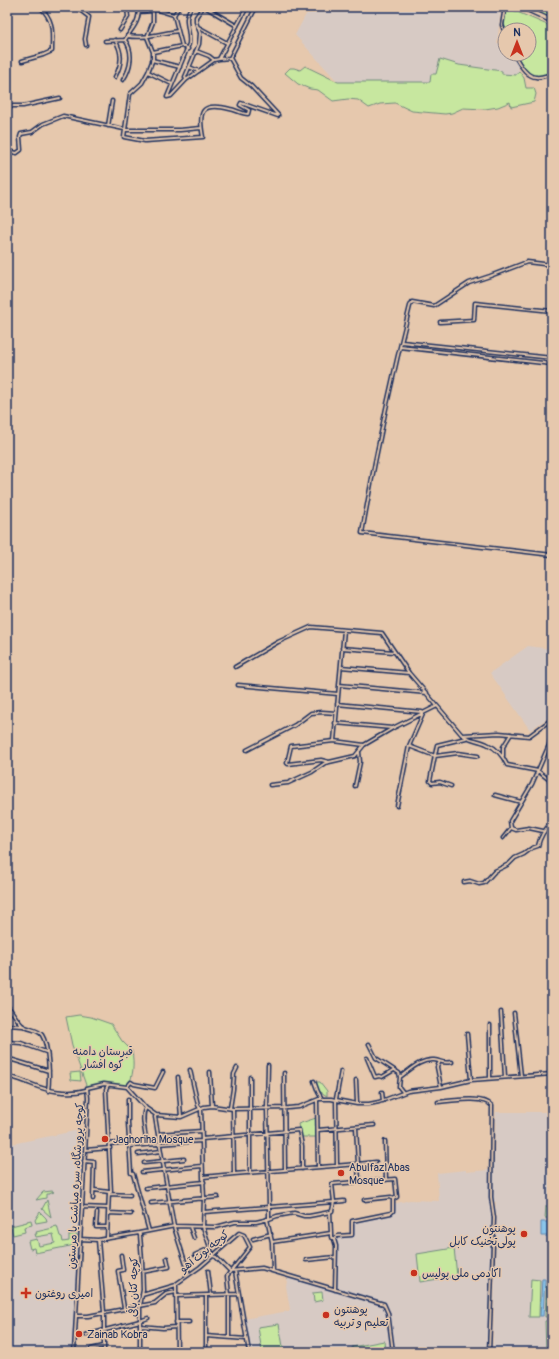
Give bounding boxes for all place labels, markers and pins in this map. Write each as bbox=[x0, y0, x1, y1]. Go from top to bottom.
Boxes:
place label: Jaghoriha Mosque bbox=[113, 1133, 194, 1146]
marker: Jaghoriha Mosque bbox=[100, 1134, 110, 1144]
place label: AbulfazlAbas Mosque bbox=[349, 1161, 410, 1187]
marker: AbulfazlAbas Mosque bbox=[336, 1168, 346, 1178]
place label: پوهنتون پولی‌تخنیک کابل bbox=[449, 1222, 516, 1249]
marker: پوهنتون پولی‌تخنیک کابل bbox=[519, 1229, 529, 1239]
place label: اکادمی ملی پولیس bbox=[422, 1267, 501, 1281]
marker: اکادمی ملی پولیس bbox=[409, 1268, 419, 1278]
marker: امیری روغتون bbox=[20, 1287, 32, 1299]
place label: امیری روغتون bbox=[35, 1287, 93, 1301]
place label: پوهنتون تعلیم و تربیه bbox=[334, 1303, 389, 1331]
marker: پوهنتون تعلیم و تربیه bbox=[321, 1310, 331, 1320]
place label: Zainab Kobra bbox=[87, 1328, 148, 1341]
marker: Zainab Kobra bbox=[74, 1329, 84, 1339]

